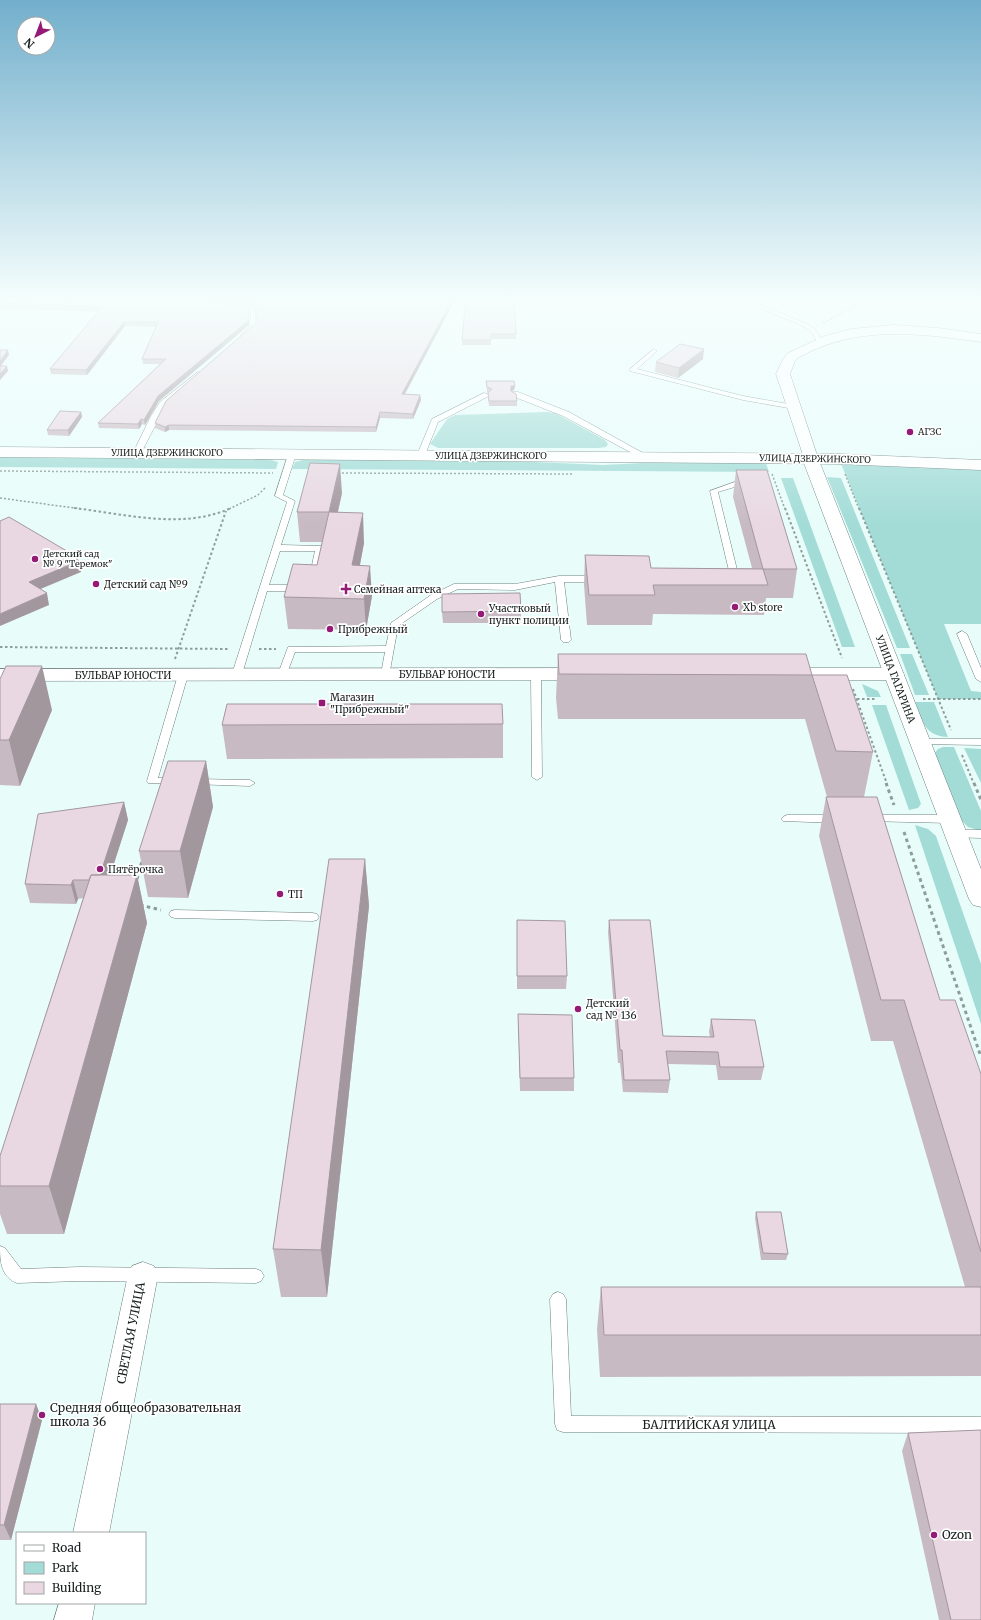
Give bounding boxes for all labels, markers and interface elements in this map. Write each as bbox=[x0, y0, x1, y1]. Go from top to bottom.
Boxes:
north arrow bbox=[16, 16, 56, 56]
text: N bbox=[21, 35, 37, 52]
place label: АГЗС bbox=[917, 426, 941, 437]
marker: АГЗС bbox=[905, 427, 915, 437]
street label: УЛИЦА ДЗЕРЖИНСКОГО bbox=[110, 447, 223, 458]
street label: УЛИЦА ДЗЕРЖИНСКОГО bbox=[434, 450, 547, 461]
street label: УЛИЦА ДЗЕРЖИНСКОГО bbox=[758, 452, 871, 465]
place label: Детский сад № 9 "Теремок" bbox=[43, 548, 113, 569]
marker: Детский сад № 9 "Теремок" bbox=[30, 554, 40, 564]
place label: Детский сад №9 bbox=[104, 578, 188, 591]
marker: Детский сад №9 bbox=[91, 579, 101, 589]
place label: Семейная аптека bbox=[354, 583, 442, 596]
marker: Семейная аптека bbox=[341, 584, 351, 594]
place label: Xb store bbox=[743, 601, 783, 614]
place label: Участковый пункт полиции bbox=[488, 602, 569, 627]
marker: Xb store bbox=[730, 602, 740, 612]
marker: Участковый пункт полиции bbox=[476, 609, 486, 619]
place label: Прибрежный bbox=[338, 623, 408, 636]
marker: Прибрежный bbox=[325, 624, 335, 634]
street label: УЛИЦА ГАГАРИНА bbox=[872, 632, 919, 726]
street label: БУЛЬВАР ЮНОСТИ bbox=[399, 668, 495, 681]
street label: БУЛЬВАР ЮНОСТИ bbox=[75, 669, 171, 682]
place label: Магазин "Прибрежный" bbox=[330, 691, 409, 716]
marker: Магазин "Прибрежный" bbox=[317, 698, 327, 708]
place label: Пятёрочка bbox=[108, 863, 164, 876]
marker: Пятёрочка bbox=[95, 864, 105, 874]
place label: ТП bbox=[288, 888, 303, 901]
marker: ТП bbox=[275, 889, 285, 899]
place label: Детский сад № 136 bbox=[586, 997, 637, 1022]
marker: Детский сад № 136 bbox=[573, 1004, 583, 1014]
street label: СВЕТЛАЯ УЛИЦА bbox=[113, 1280, 148, 1385]
place label: Средняя общеобразовательная школа 36 bbox=[50, 1400, 241, 1429]
marker: Средняя общеобразовательная школа 36 bbox=[37, 1410, 47, 1420]
street label: БАЛТИЙСКАЯ УЛИЦА bbox=[642, 1417, 776, 1432]
place label: Ozon bbox=[942, 1527, 972, 1542]
marker: Ozon bbox=[929, 1530, 939, 1540]
legend bbox=[16, 1532, 146, 1604]
text: Road bbox=[52, 1540, 81, 1555]
text: Park bbox=[52, 1560, 79, 1575]
text: Building bbox=[52, 1580, 102, 1595]

